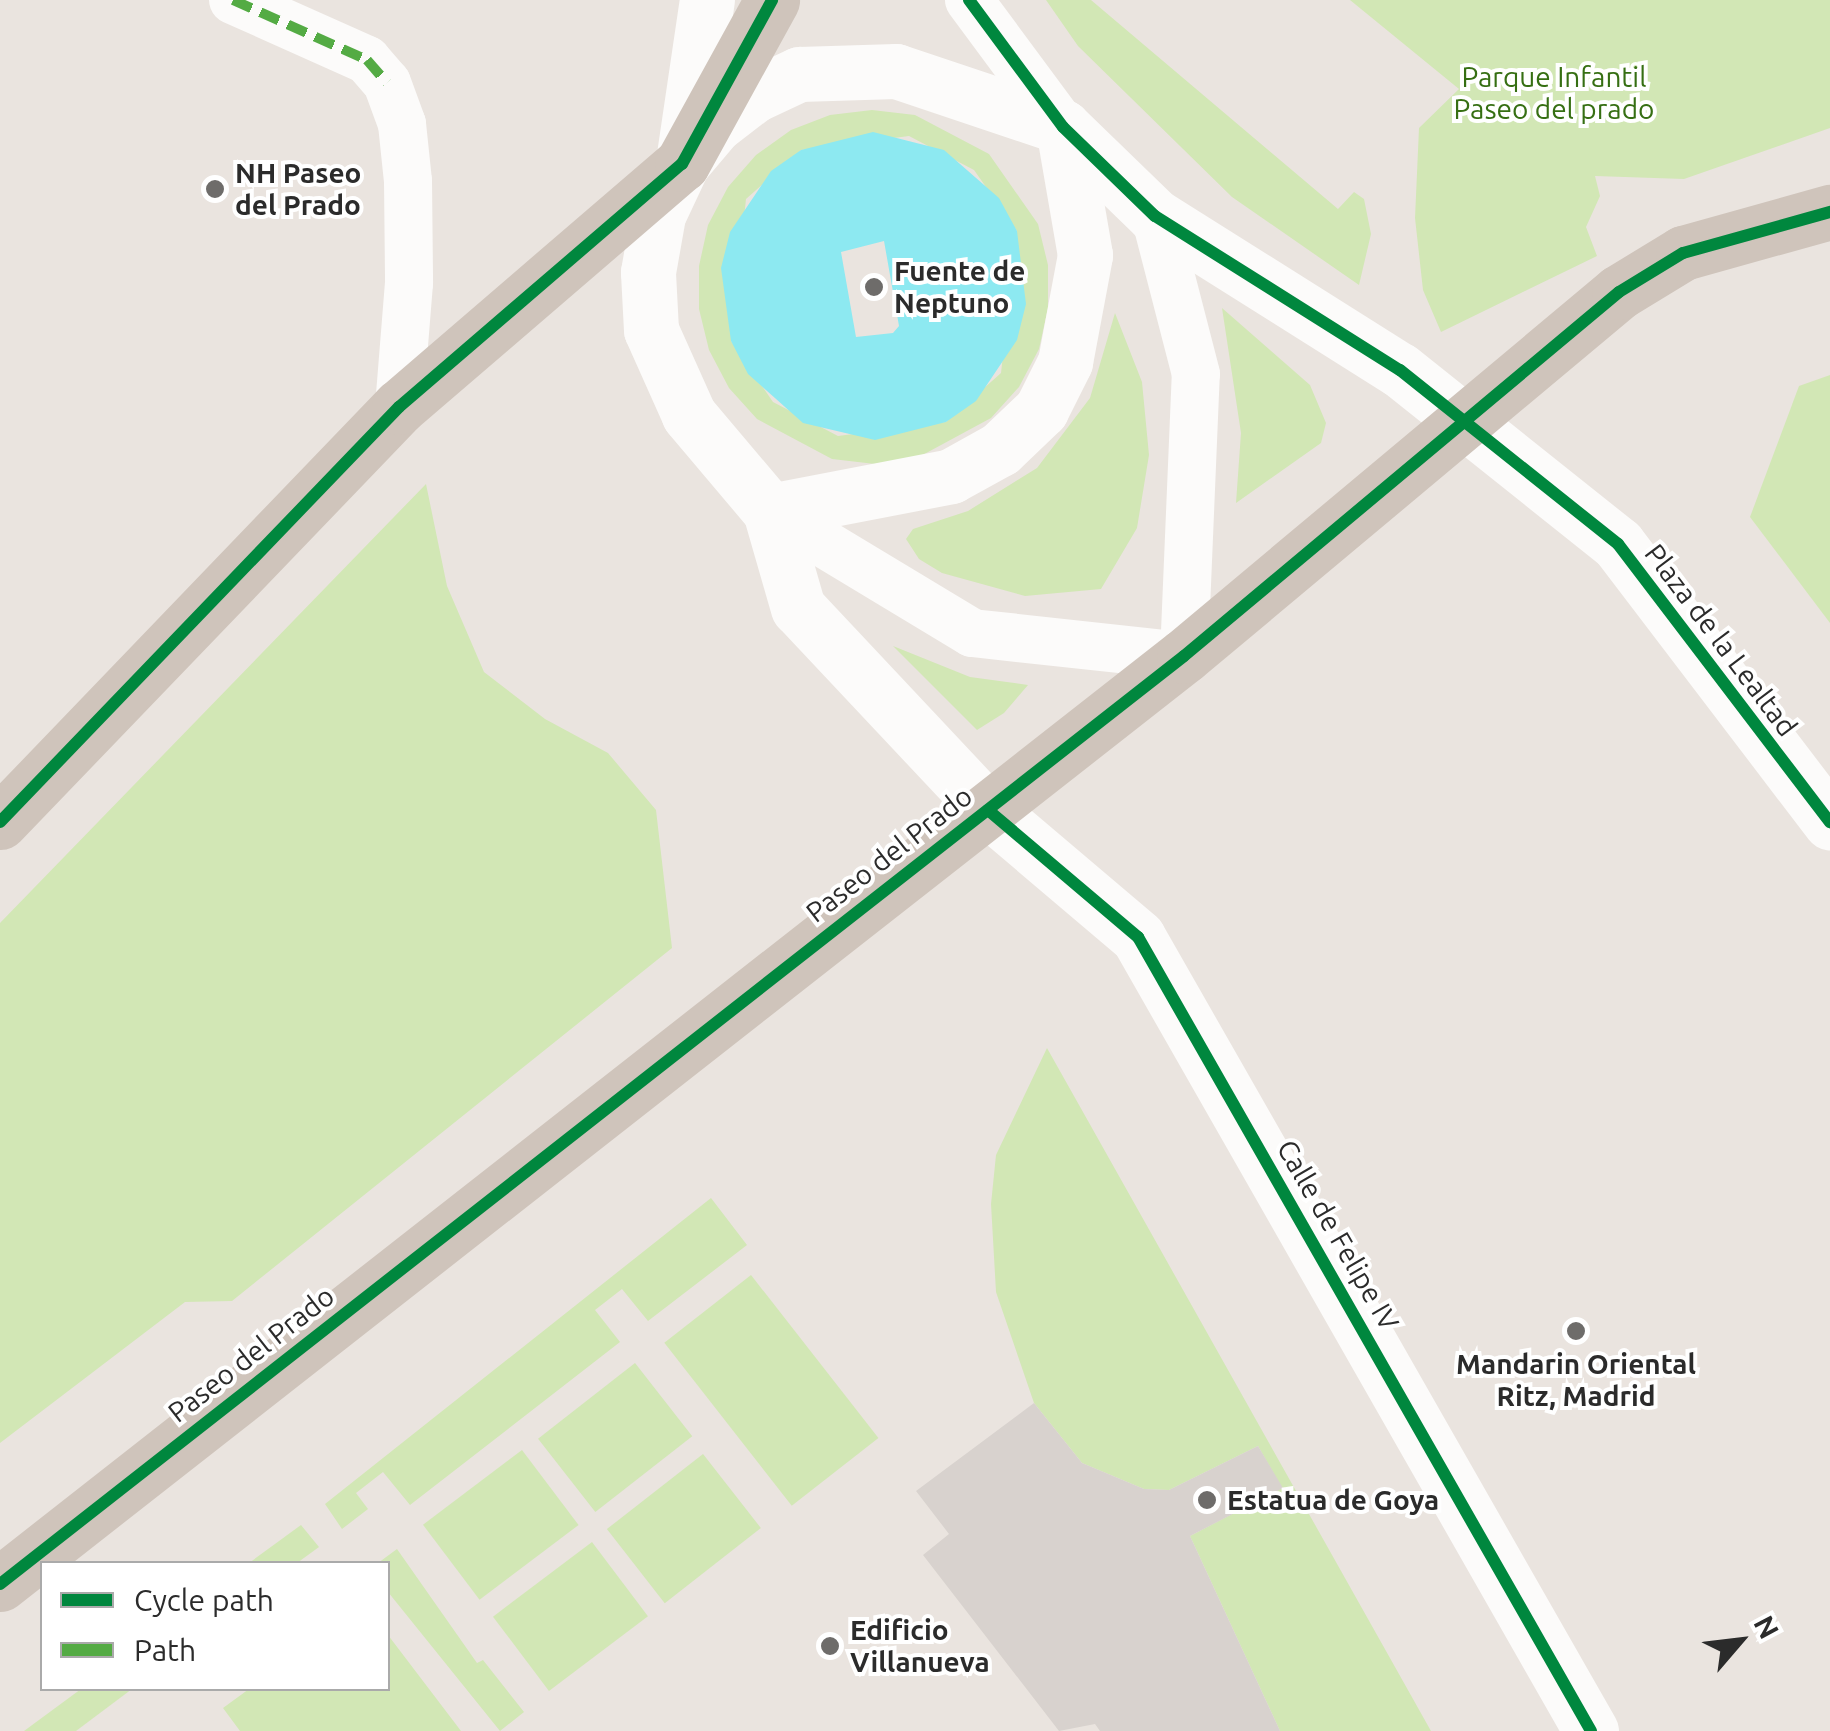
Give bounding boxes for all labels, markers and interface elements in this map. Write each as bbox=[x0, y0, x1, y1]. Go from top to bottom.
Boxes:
park label: Parque Infantil Paseo del prado bbox=[1454, 60, 1654, 126]
place label: NH Paseo del Prado bbox=[235, 156, 361, 222]
marker: NH Paseo del Prado bbox=[204, 178, 226, 200]
place label: Fuente de Neptuno bbox=[894, 254, 1025, 320]
marker: Fuente de Neptuno bbox=[863, 276, 885, 298]
street label: Plaza de la Lealtad bbox=[1638, 537, 1804, 743]
street label: Paseo del Prado bbox=[799, 779, 979, 929]
street label: Calle de Felipe IV bbox=[1270, 1134, 1406, 1336]
street label: Paseo del Prado bbox=[161, 1279, 341, 1429]
marker: Mandarin Oriental Ritz, Madrid bbox=[1565, 1320, 1587, 1342]
place label: Mandarin Oriental Ritz, Madrid bbox=[1456, 1347, 1696, 1413]
place label: Estatua de Goya bbox=[1227, 1483, 1439, 1517]
marker: Estatua de Goya bbox=[1196, 1489, 1218, 1511]
legend bbox=[40, 1561, 390, 1691]
text: Cycle path bbox=[134, 1583, 274, 1617]
north arrow bbox=[1690, 1591, 1790, 1691]
text: N bbox=[1748, 1610, 1786, 1643]
place label: Edificio Villanueva bbox=[850, 1613, 990, 1679]
text: Path bbox=[134, 1633, 196, 1667]
marker: Edificio Villanueva bbox=[819, 1635, 841, 1657]

